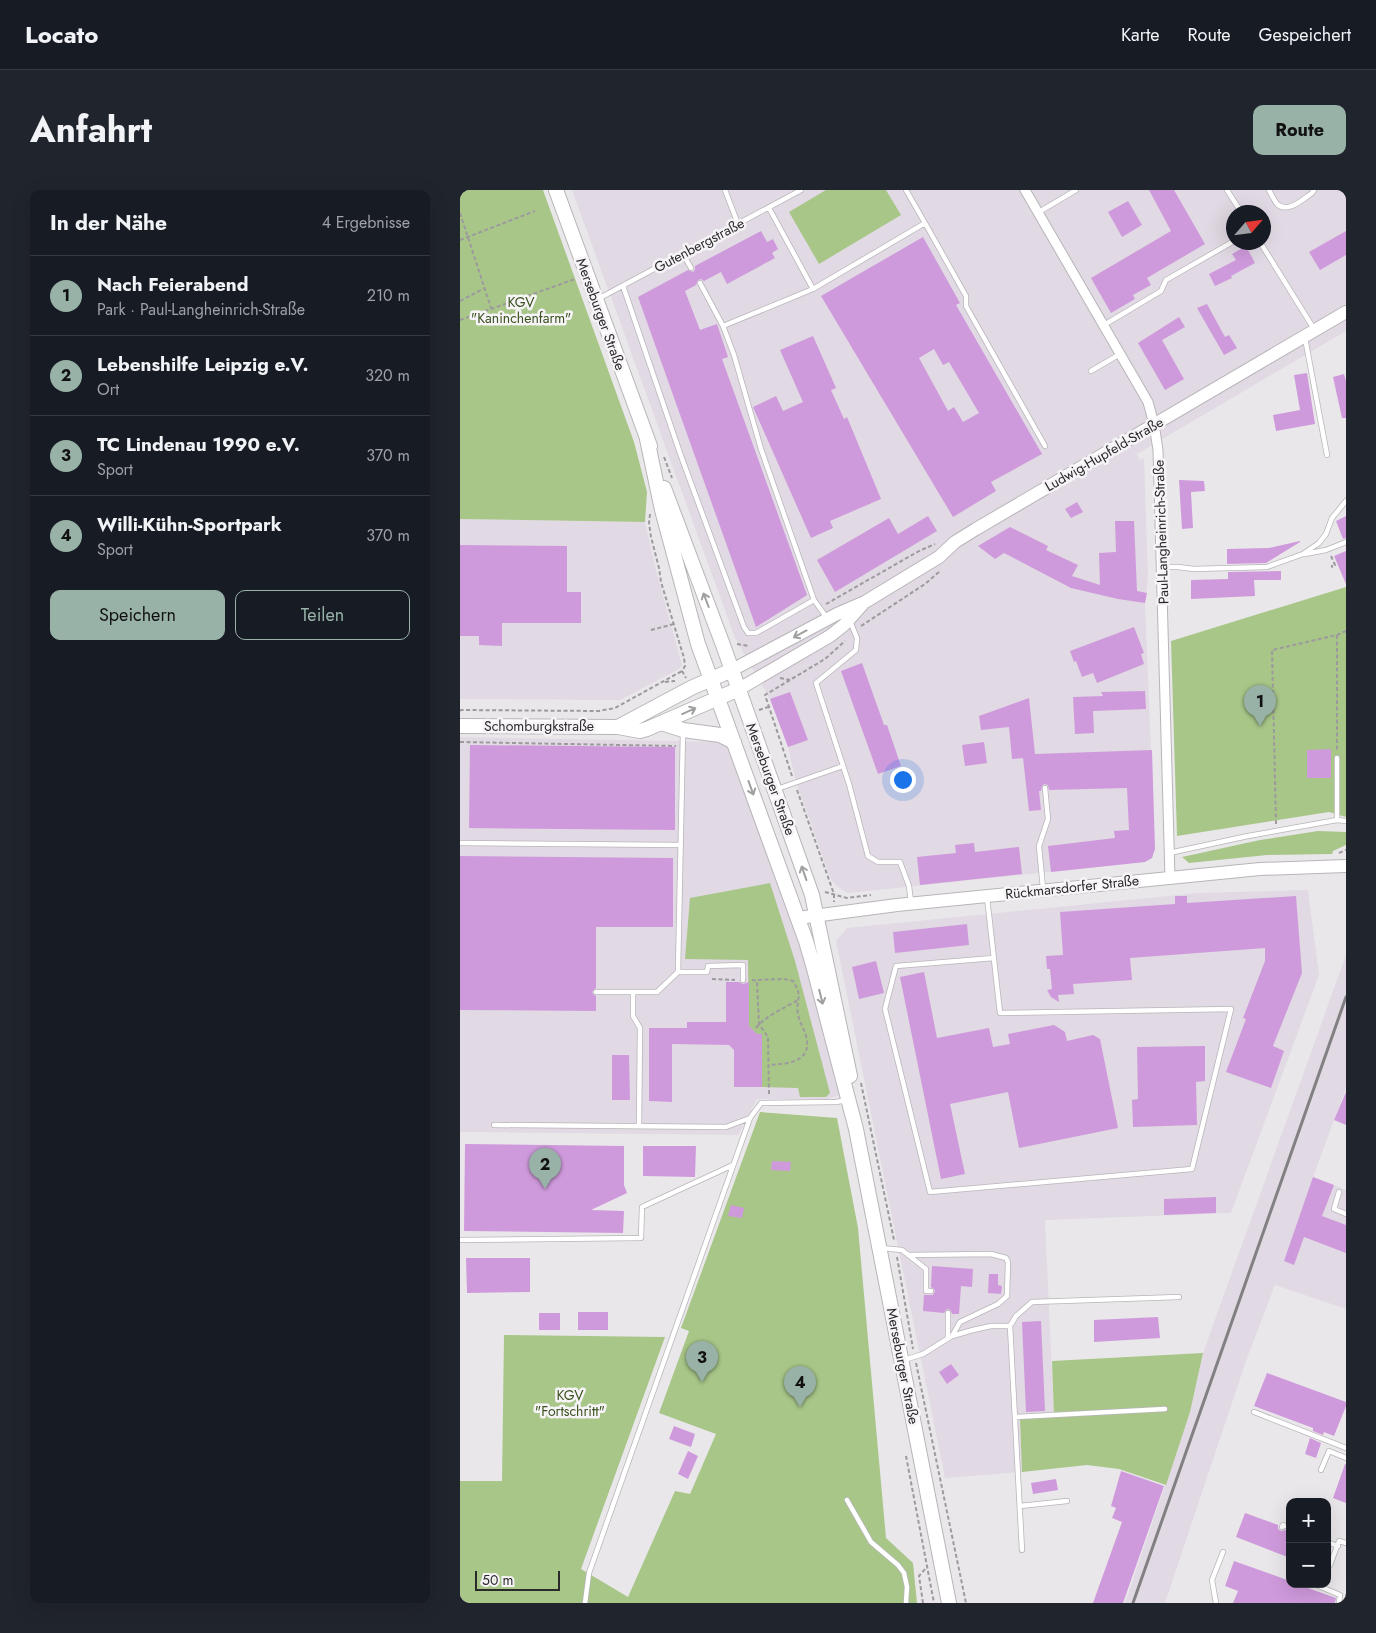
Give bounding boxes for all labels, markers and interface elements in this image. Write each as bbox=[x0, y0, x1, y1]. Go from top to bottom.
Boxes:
text: Locato bbox=[25, 17, 98, 52]
text: Karte bbox=[1121, 22, 1160, 48]
text: Route bbox=[1188, 22, 1230, 48]
text: Gespeichert bbox=[1258, 22, 1351, 48]
text: Anfahrt bbox=[30, 105, 152, 155]
button: Route bbox=[1253, 105, 1346, 155]
north arrow bbox=[1226, 205, 1271, 250]
text: In der Nähe bbox=[50, 208, 167, 238]
text: 4 Ergebnisse bbox=[322, 211, 410, 234]
street label: Gutenbergstraße bbox=[650, 213, 748, 277]
street label: Merseburger Straße bbox=[571, 255, 631, 373]
text: Nach Feierabend bbox=[97, 271, 249, 298]
text: 1 bbox=[62, 284, 70, 307]
text: 210 m bbox=[367, 284, 410, 307]
park label: KGV "Kaninchenfarm" bbox=[471, 292, 571, 328]
text: Park · Paul-Langheinrich-Straße bbox=[97, 298, 305, 321]
text: Lebenshilfe Leipzig e.V. bbox=[97, 351, 309, 378]
text: 2 bbox=[61, 364, 71, 387]
text: 320 m bbox=[365, 364, 410, 387]
text: Ort bbox=[97, 378, 119, 401]
street label: Ludwig-Hupfeld-Straße bbox=[1041, 412, 1167, 496]
text: TC Lindenau 1990 e.V. bbox=[97, 431, 300, 458]
text: 3 bbox=[61, 444, 71, 467]
text: 370 m bbox=[366, 444, 410, 467]
text: Sport bbox=[97, 458, 133, 481]
street label: Paul-Langheinrich-Straße bbox=[1148, 459, 1174, 605]
text: Willi-Kühn-Sportpark bbox=[97, 511, 282, 538]
text: 4 bbox=[60, 524, 72, 547]
text: 370 m bbox=[366, 524, 410, 547]
text: Sport bbox=[97, 538, 133, 561]
button: Speichern bbox=[50, 590, 225, 640]
button: Teilen bbox=[235, 590, 410, 640]
one-way arrow bbox=[701, 592, 710, 608]
one-way arrow bbox=[793, 629, 808, 639]
pin: 1 bbox=[1244, 685, 1276, 726]
one-way arrow bbox=[682, 705, 697, 715]
street label: Schomburgkstraße bbox=[484, 716, 594, 736]
street label: Merseburger Straße bbox=[741, 720, 801, 838]
your location bbox=[890, 767, 916, 793]
one-way arrow bbox=[747, 780, 756, 795]
one-way arrow bbox=[799, 865, 809, 881]
street label: Rückmarsdorfer Straße bbox=[1004, 870, 1140, 904]
one-way arrow bbox=[817, 989, 826, 1005]
pin: 2 bbox=[529, 1148, 561, 1189]
street label: Merseburger Straße bbox=[882, 1306, 924, 1426]
pin: 3 bbox=[686, 1341, 718, 1382]
pin: 4 bbox=[784, 1366, 816, 1407]
park label: KGV "Fortschritt" bbox=[535, 1385, 605, 1421]
map controls bbox=[1286, 1498, 1331, 1588]
button: + bbox=[1286, 1498, 1331, 1543]
button: − bbox=[1286, 1543, 1331, 1588]
scale bar bbox=[475, 1568, 560, 1591]
text: 50 m bbox=[482, 1570, 513, 1590]

